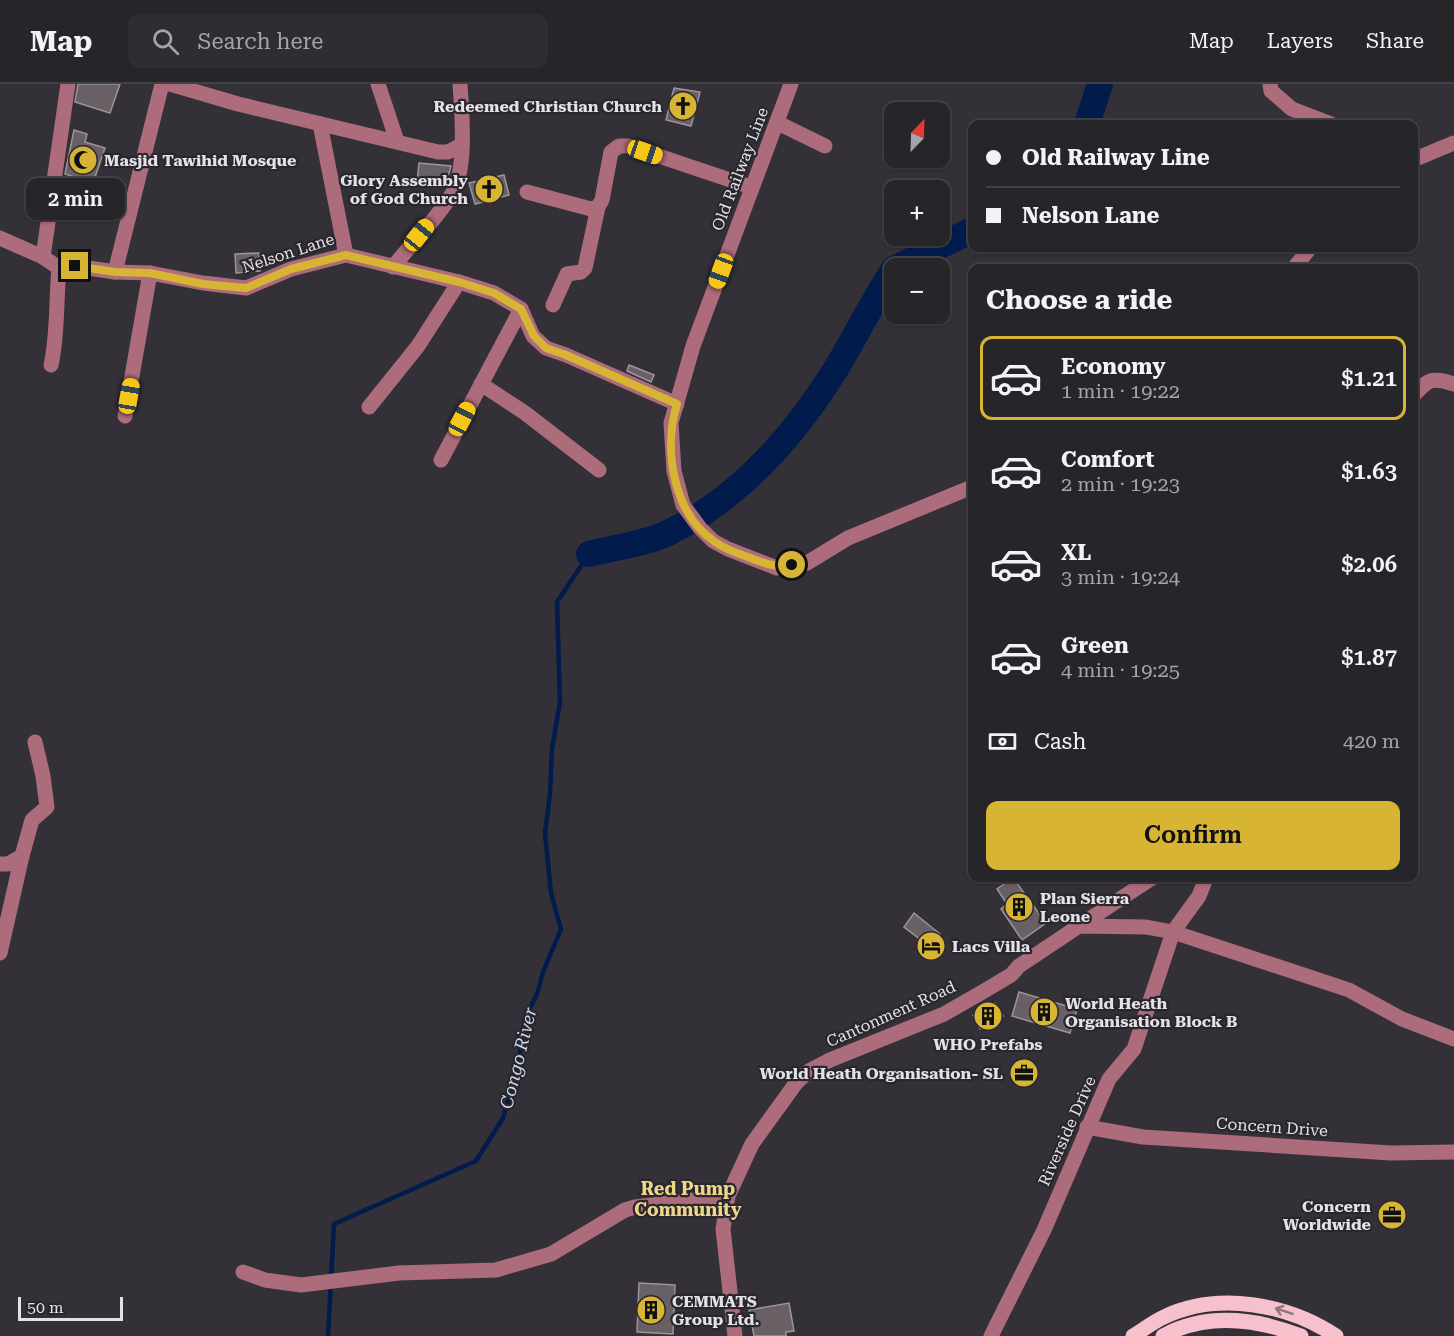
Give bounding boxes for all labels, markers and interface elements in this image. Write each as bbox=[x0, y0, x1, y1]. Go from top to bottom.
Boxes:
search box bbox=[128, 14, 548, 68]
text: Map bbox=[30, 25, 92, 58]
icon: search bbox=[149, 25, 182, 58]
text: Search here bbox=[197, 29, 323, 54]
text: Map bbox=[1189, 29, 1234, 53]
text: Layers bbox=[1267, 29, 1333, 53]
text: Share bbox=[1366, 29, 1424, 53]
church icon: Redeemed Christian Church bbox=[667, 90, 699, 122]
place label: Redeemed Christian Church bbox=[434, 97, 662, 116]
north arrow bbox=[884, 102, 950, 168]
map controls bbox=[884, 102, 950, 324]
street label: Old Railway Line bbox=[708, 104, 772, 233]
car bbox=[625, 138, 665, 166]
mosque icon: Masjid Tawihid Mosque bbox=[67, 144, 99, 176]
text: Old Railway Line bbox=[1022, 145, 1210, 170]
place label: Masjid Tawihid Mosque bbox=[104, 151, 296, 170]
place label: Glory Assembly of God Church bbox=[340, 171, 468, 208]
church icon: Glory Assembly of God Church bbox=[473, 173, 505, 205]
callout: 2 min bbox=[26, 179, 124, 221]
button: + bbox=[884, 180, 950, 246]
text: 2 min bbox=[48, 187, 103, 211]
text: Nelson Lane bbox=[1022, 203, 1160, 228]
car bbox=[401, 215, 437, 255]
street label: Nelson Lane bbox=[240, 229, 337, 277]
car bbox=[706, 251, 736, 291]
route end bbox=[61, 252, 88, 279]
button: − bbox=[884, 258, 950, 324]
text: Choose a ride bbox=[986, 284, 1172, 316]
icon: car bbox=[989, 351, 1043, 405]
text: Economy bbox=[1061, 354, 1165, 379]
text: $1.21 bbox=[1341, 366, 1397, 391]
car bbox=[117, 377, 141, 415]
text: 1 min · 19:22 bbox=[1061, 379, 1180, 403]
car bbox=[446, 399, 478, 439]
icon: car bbox=[989, 444, 1043, 498]
text: Comfort bbox=[1061, 447, 1154, 472]
text: $1.63 bbox=[1341, 459, 1397, 484]
text: 2 min · 19:23 bbox=[1061, 472, 1180, 496]
icon: car bbox=[989, 537, 1043, 591]
text: XL bbox=[1061, 540, 1091, 565]
route start bbox=[778, 551, 805, 578]
text: $2.06 bbox=[1341, 552, 1397, 577]
text: 3 min · 19:24 bbox=[1061, 565, 1180, 589]
icon: car bbox=[989, 630, 1043, 684]
text: Green bbox=[1061, 633, 1129, 658]
text: $1.87 bbox=[1341, 645, 1397, 670]
text: 4 min · 19:25 bbox=[1061, 658, 1180, 682]
icon: cash bbox=[986, 725, 1019, 758]
text: Cash bbox=[1034, 729, 1086, 754]
text: 420 m bbox=[1343, 729, 1400, 753]
button: Confirm bbox=[986, 801, 1400, 870]
place label: Plan Sierra Leone bbox=[1040, 889, 1130, 926]
building icon: Plan Sierra Leone bbox=[1003, 891, 1035, 923]
hotel icon: Lacs Villa bbox=[915, 930, 947, 962]
place label: Lacs Villa bbox=[952, 937, 1031, 956]
street label: Cantonment Road bbox=[823, 977, 959, 1051]
place label: World Heath Organisation Block B bbox=[1065, 994, 1238, 1031]
building icon: World Heath Organisation Block B bbox=[1028, 996, 1060, 1028]
building icon: WHO Prefabs bbox=[972, 1000, 1004, 1032]
water label: Congo River bbox=[495, 1005, 541, 1111]
place label: WHO Prefabs bbox=[933, 1035, 1043, 1054]
office icon: World Heath Organisation- SL bbox=[1008, 1057, 1040, 1089]
place label: World Heath Organisation- SL bbox=[759, 1064, 1003, 1083]
street label: Riverside Drive bbox=[1034, 1073, 1100, 1189]
street label: Concern Drive bbox=[1215, 1114, 1329, 1140]
district label: Red Pump Community bbox=[634, 1178, 742, 1220]
place label: Concern Worldwide bbox=[1283, 1197, 1371, 1234]
office icon: Concern Worldwide bbox=[1376, 1199, 1408, 1231]
place label: CEMMATS Group Ltd. bbox=[672, 1292, 759, 1329]
scale bar bbox=[18, 1294, 123, 1322]
building icon: CEMMATS Group Ltd. bbox=[635, 1294, 667, 1326]
text: 50 m bbox=[27, 1298, 64, 1317]
one-way arrow bbox=[1275, 1305, 1294, 1316]

